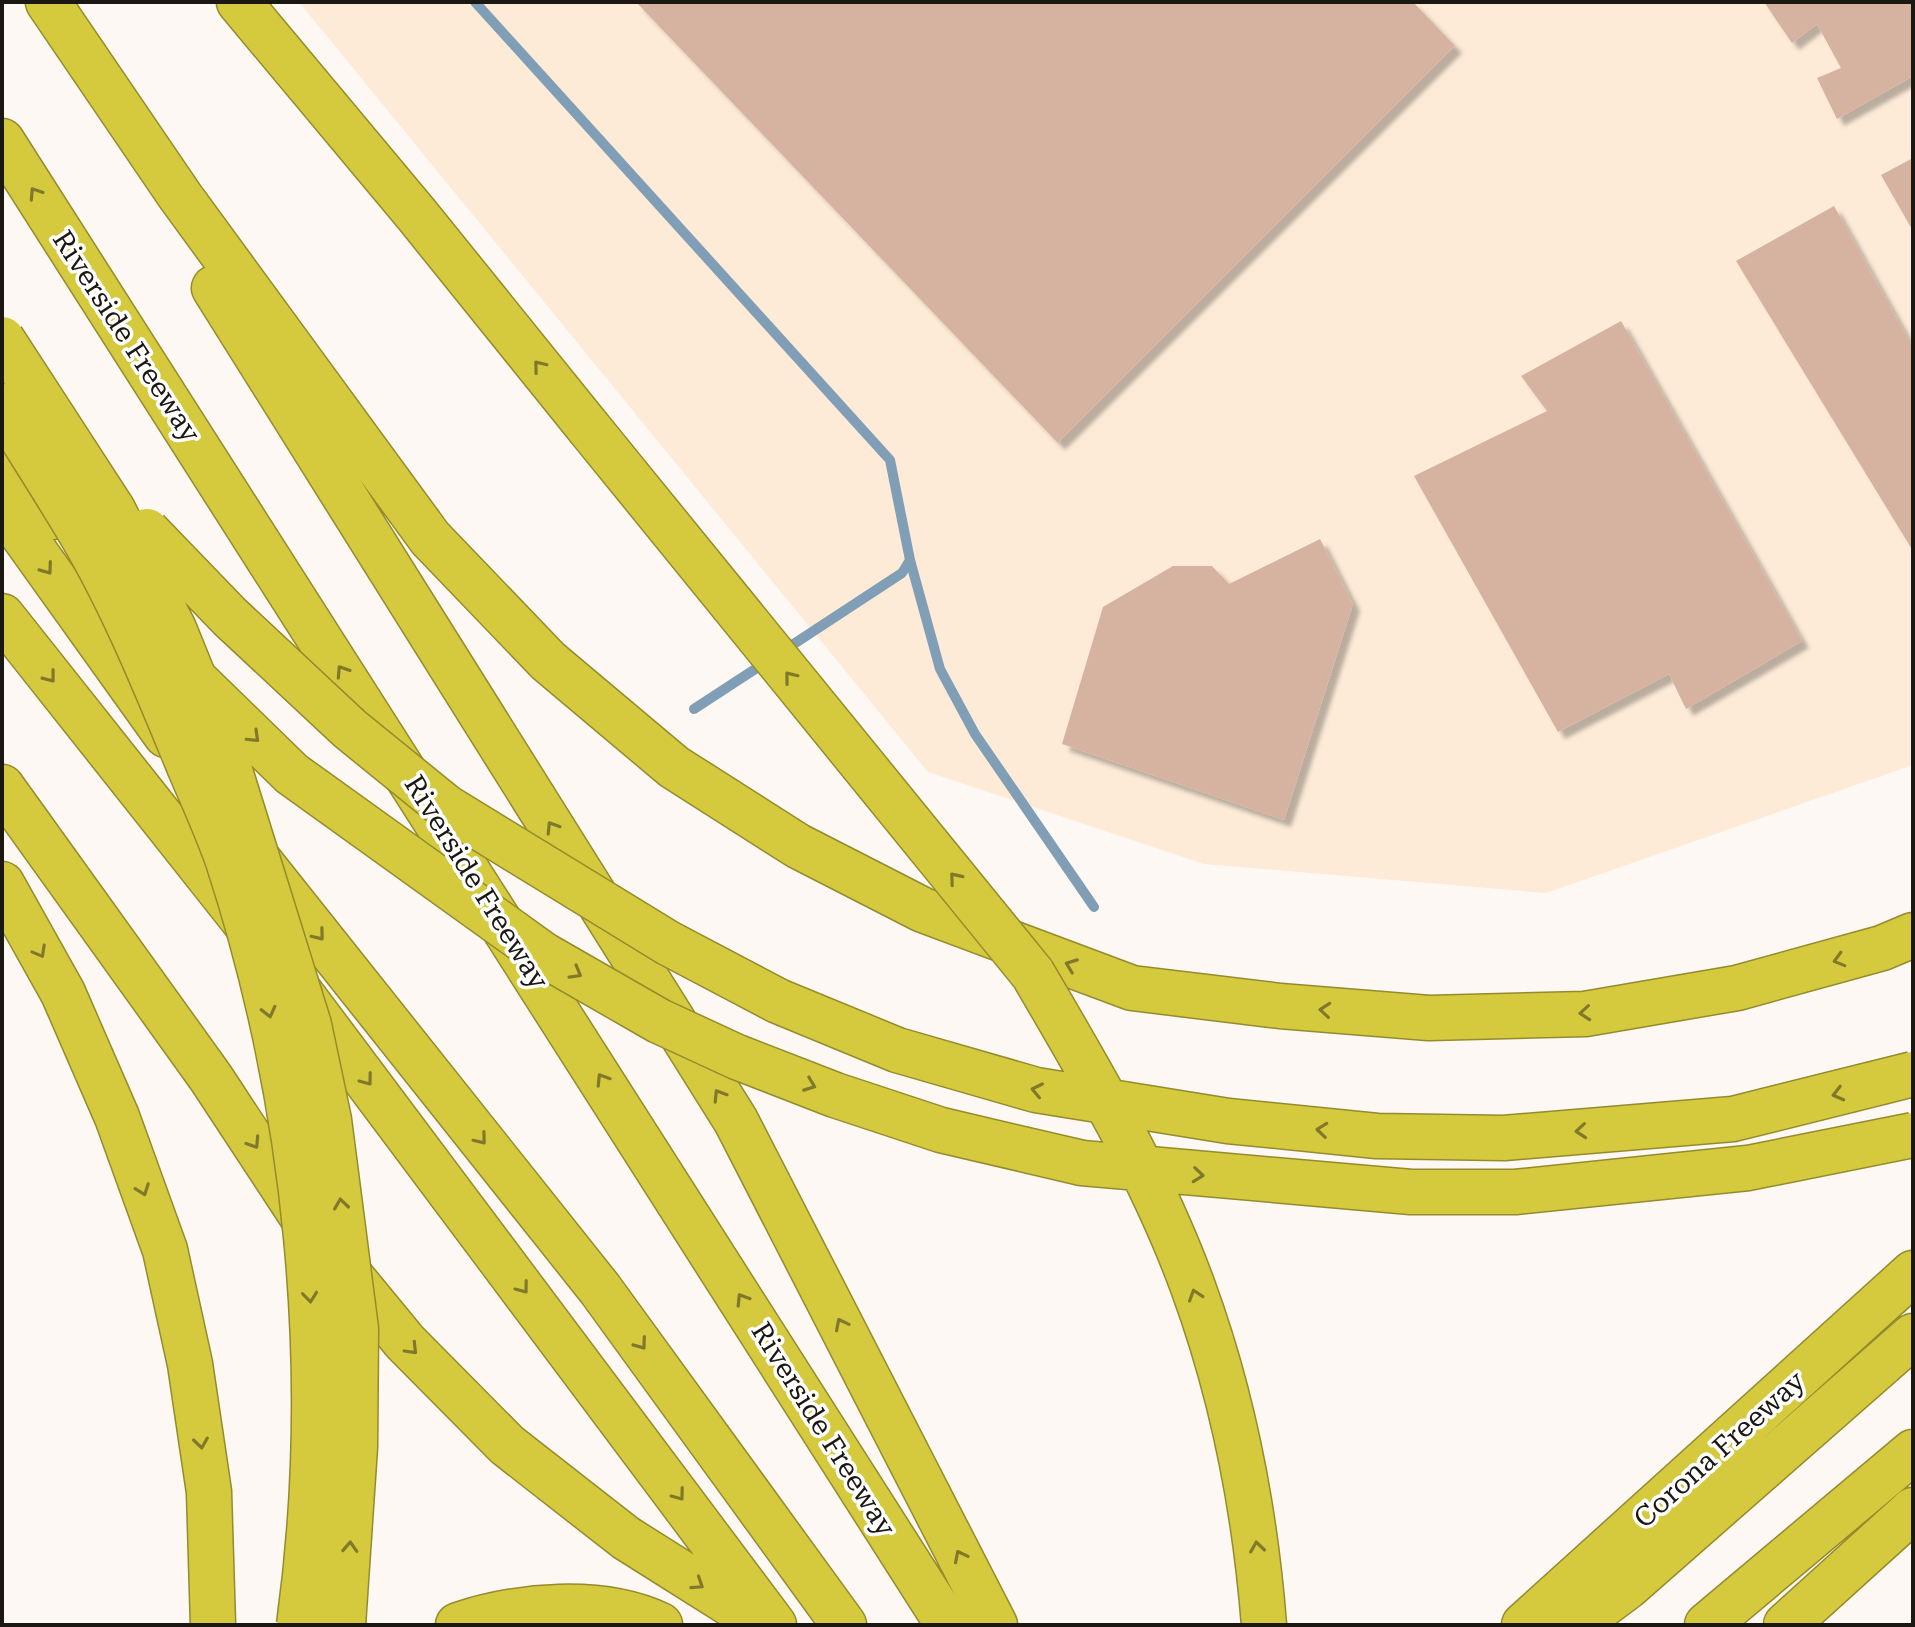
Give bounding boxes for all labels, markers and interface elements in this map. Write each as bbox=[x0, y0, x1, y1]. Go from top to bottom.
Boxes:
one-way arrow bbox=[30, 187, 45, 202]
street label: Riverside Freeway bbox=[46, 224, 208, 449]
one-way arrow bbox=[534, 361, 549, 376]
one-way arrow bbox=[38, 561, 52, 575]
one-way arrow bbox=[337, 665, 352, 680]
one-way arrow bbox=[41, 668, 55, 683]
one-way arrow bbox=[785, 672, 800, 686]
one-way arrow bbox=[245, 728, 259, 742]
street label: Riverside Freeway bbox=[397, 769, 556, 996]
one-way arrow bbox=[546, 821, 561, 836]
one-way arrow bbox=[950, 873, 965, 887]
one-way arrow bbox=[309, 926, 324, 940]
one-way arrow bbox=[30, 943, 46, 958]
one-way arrow bbox=[1833, 950, 1846, 967]
one-way arrow bbox=[1065, 959, 1079, 975]
one-way arrow bbox=[567, 963, 582, 979]
one-way arrow bbox=[1319, 1002, 1332, 1019]
one-way arrow bbox=[1578, 1004, 1591, 1021]
one-way arrow bbox=[259, 1005, 276, 1019]
one-way arrow bbox=[357, 1071, 372, 1086]
one-way arrow bbox=[597, 1074, 612, 1088]
one-way arrow bbox=[802, 1075, 816, 1092]
one-way arrow bbox=[1030, 1082, 1044, 1099]
one-way arrow bbox=[1831, 1084, 1845, 1101]
one-way arrow bbox=[714, 1089, 729, 1103]
one-way arrow bbox=[1315, 1122, 1328, 1139]
one-way arrow bbox=[1574, 1122, 1587, 1139]
one-way arrow bbox=[471, 1130, 486, 1144]
one-way arrow bbox=[244, 1134, 259, 1149]
one-way arrow bbox=[1192, 1166, 1205, 1183]
one-way arrow bbox=[134, 1182, 150, 1196]
one-way arrow bbox=[333, 1197, 350, 1211]
one-way arrow bbox=[514, 1279, 528, 1293]
one-way arrow bbox=[1189, 1289, 1205, 1303]
one-way arrow bbox=[301, 1291, 318, 1304]
one-way arrow bbox=[736, 1293, 751, 1308]
street label: Riverside Freeway bbox=[744, 1316, 903, 1543]
one-way arrow bbox=[835, 1318, 850, 1333]
one-way arrow bbox=[631, 1335, 646, 1349]
one-way arrow bbox=[403, 1340, 417, 1354]
street label: Corona Freeway bbox=[1627, 1364, 1812, 1535]
one-way arrow bbox=[192, 1436, 209, 1449]
one-way arrow bbox=[670, 1487, 684, 1501]
one-way arrow bbox=[341, 1540, 358, 1553]
one-way arrow bbox=[1249, 1541, 1266, 1554]
one-way arrow bbox=[954, 1549, 969, 1564]
one-way arrow bbox=[689, 1575, 704, 1590]

